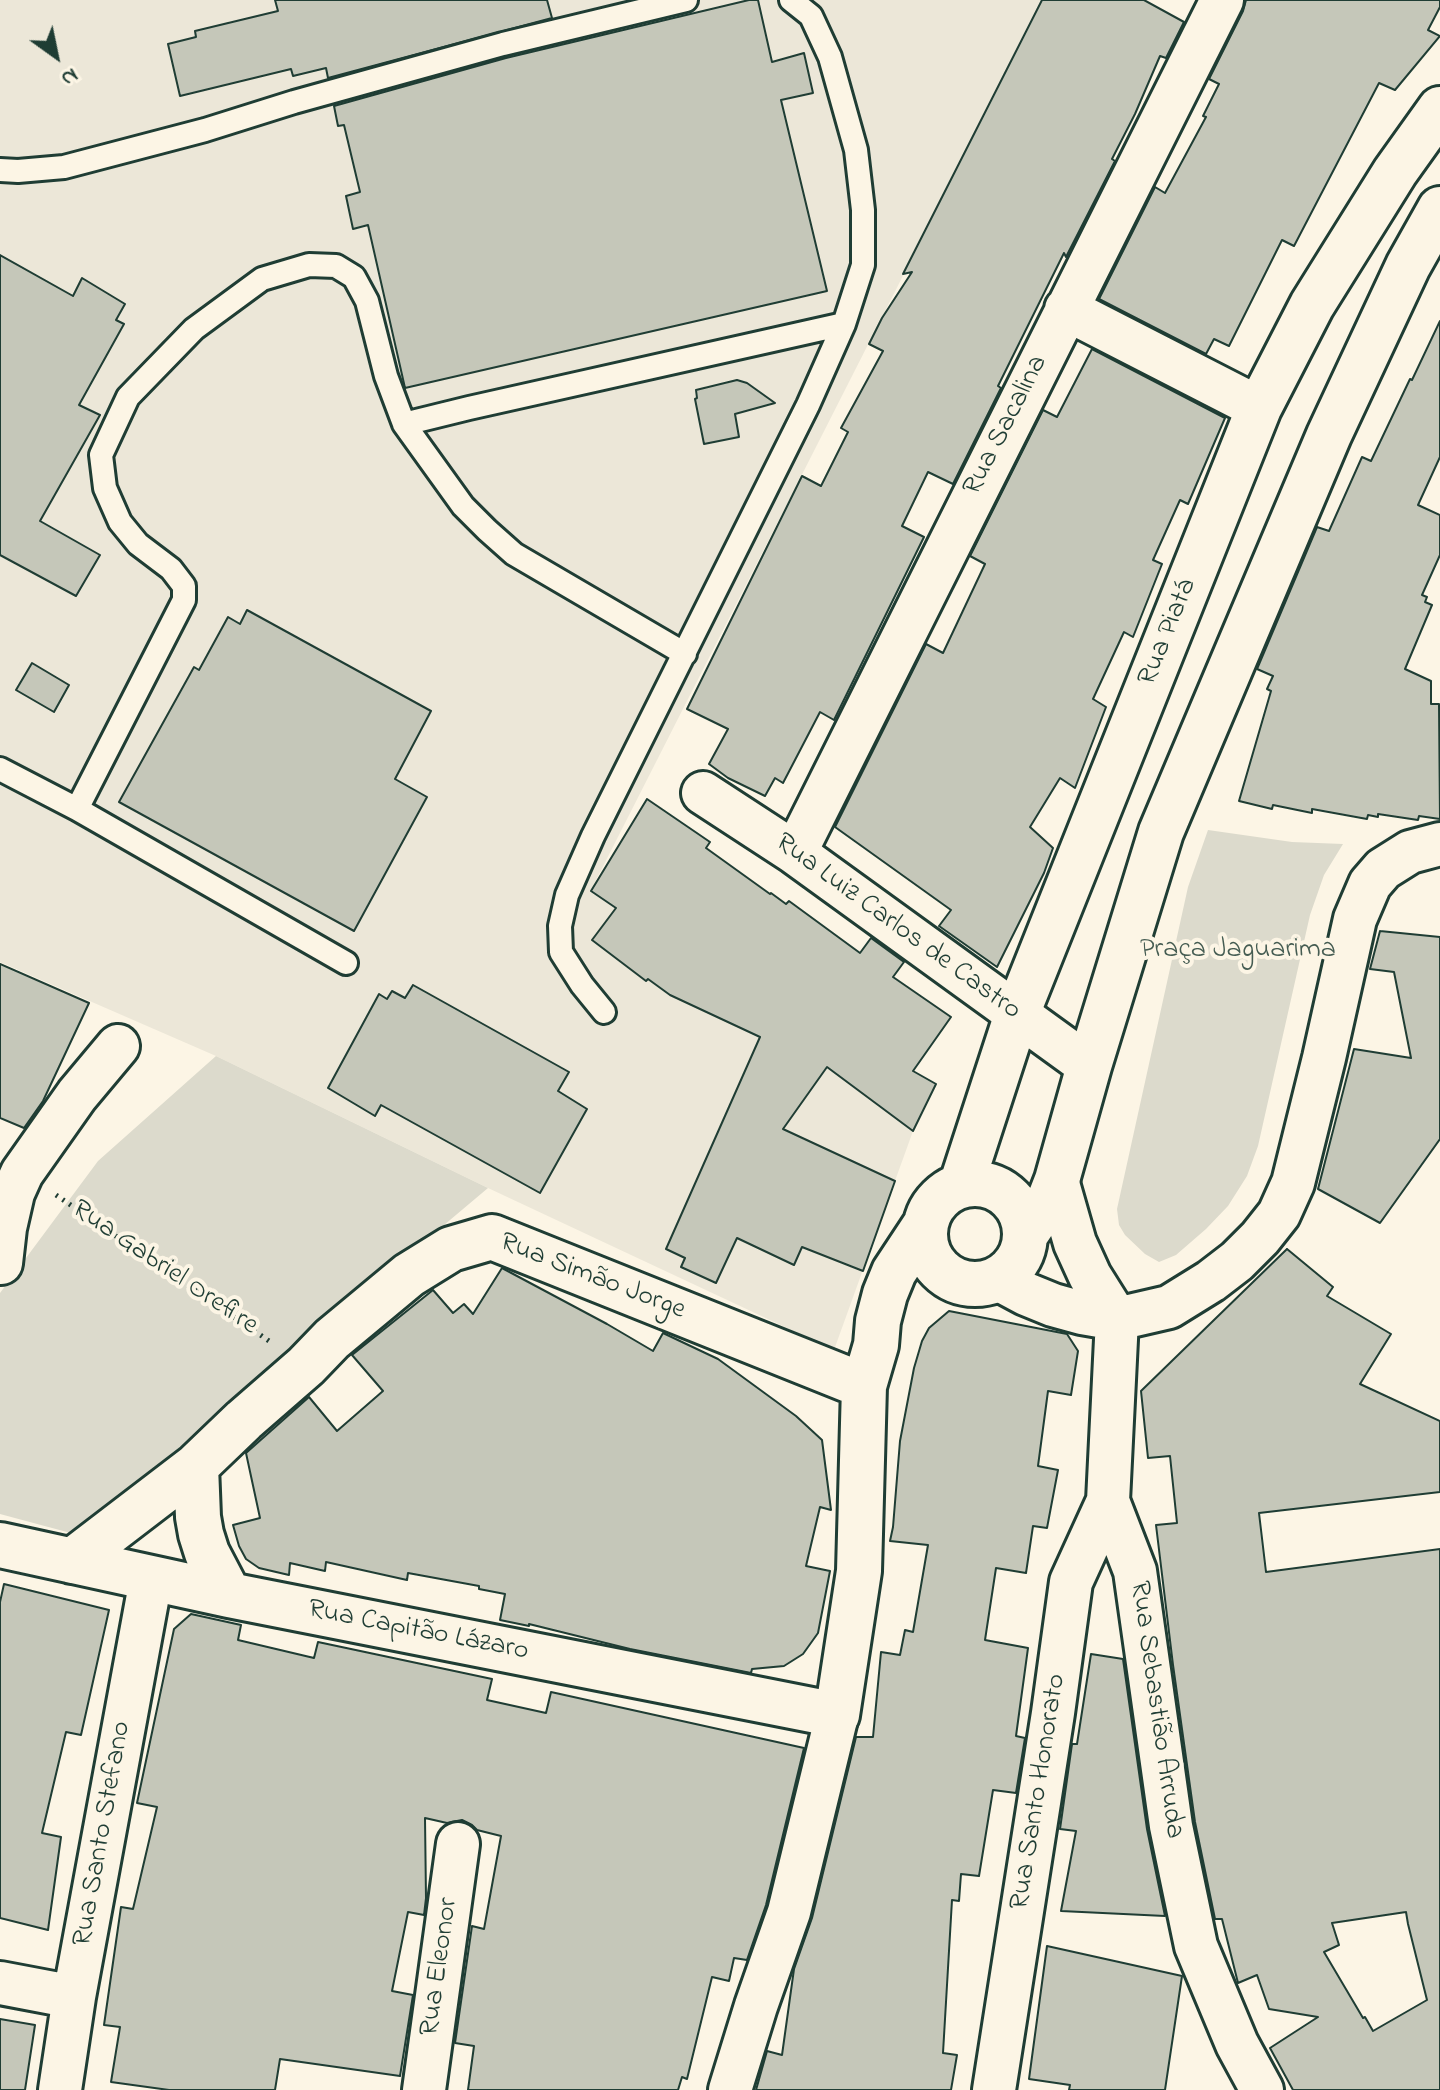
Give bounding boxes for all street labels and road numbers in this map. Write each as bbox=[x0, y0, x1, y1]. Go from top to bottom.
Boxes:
street label: Rua Sacalina bbox=[957, 350, 1057, 502]
street label: Rua Piatá bbox=[1132, 575, 1206, 691]
street label: Rua Luiz Carlos de Castro bbox=[767, 827, 1027, 1029]
street label: Rua Gabriel Orefire bbox=[64, 1194, 264, 1344]
street label: Rua Simão Jorge bbox=[494, 1227, 690, 1329]
street label: Rua Sebastião Arruda bbox=[1120, 1579, 1190, 1841]
street label: Rua Capitão Lázaro bbox=[305, 1594, 531, 1670]
street label: Rua Santo Honorato bbox=[1005, 1672, 1075, 1912]
street label: Rua Santo Stefano bbox=[68, 1719, 140, 1949]
street label: Rua Eleonor bbox=[415, 1896, 467, 2038]

